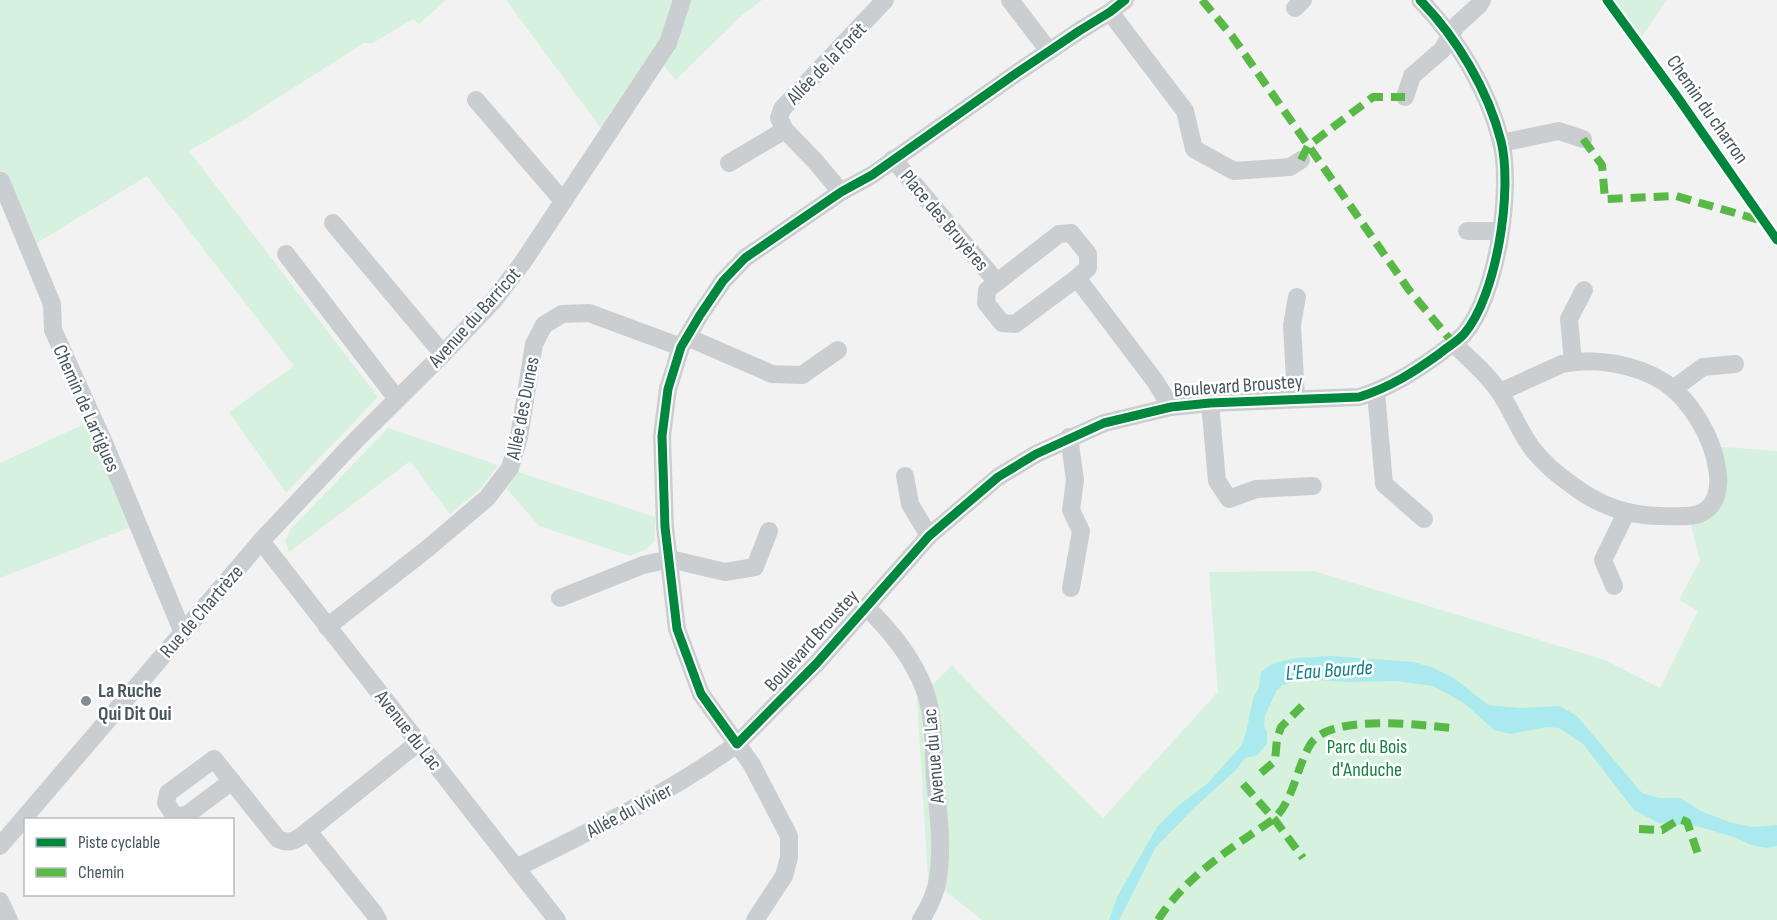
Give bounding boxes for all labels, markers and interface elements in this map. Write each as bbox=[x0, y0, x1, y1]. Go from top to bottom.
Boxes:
street label: Allée de la Forêt bbox=[781, 18, 872, 110]
street label: Chemin du charron bbox=[1661, 51, 1753, 168]
street label: Place des Bruyères bbox=[895, 165, 994, 276]
street label: Avenue du Barricot bbox=[423, 263, 526, 373]
street label: Chemin de Lartigues bbox=[47, 341, 125, 476]
street label: Allée des Dunes bbox=[501, 355, 545, 463]
street label: Boulevard Broustey bbox=[1173, 370, 1304, 402]
street label: Rue de Chartrèze bbox=[155, 560, 248, 663]
street label: Boulevard Broustey bbox=[760, 585, 864, 697]
water label: L'Eau Bourde bbox=[1285, 655, 1373, 686]
place label: La Ruche Qui Dit Oui bbox=[98, 679, 172, 726]
street label: Avenue du Lac bbox=[369, 685, 447, 775]
marker: La Ruche Qui Dit Oui bbox=[79, 694, 93, 708]
street label: Avenue du Lac bbox=[918, 708, 950, 805]
park label: Parc du Bois d'Anduche bbox=[1327, 735, 1407, 782]
street label: Allée du Vivier bbox=[582, 778, 677, 844]
legend bbox=[24, 818, 234, 896]
text: Piste cyclable bbox=[78, 832, 160, 853]
text: Chemin bbox=[78, 862, 124, 883]

